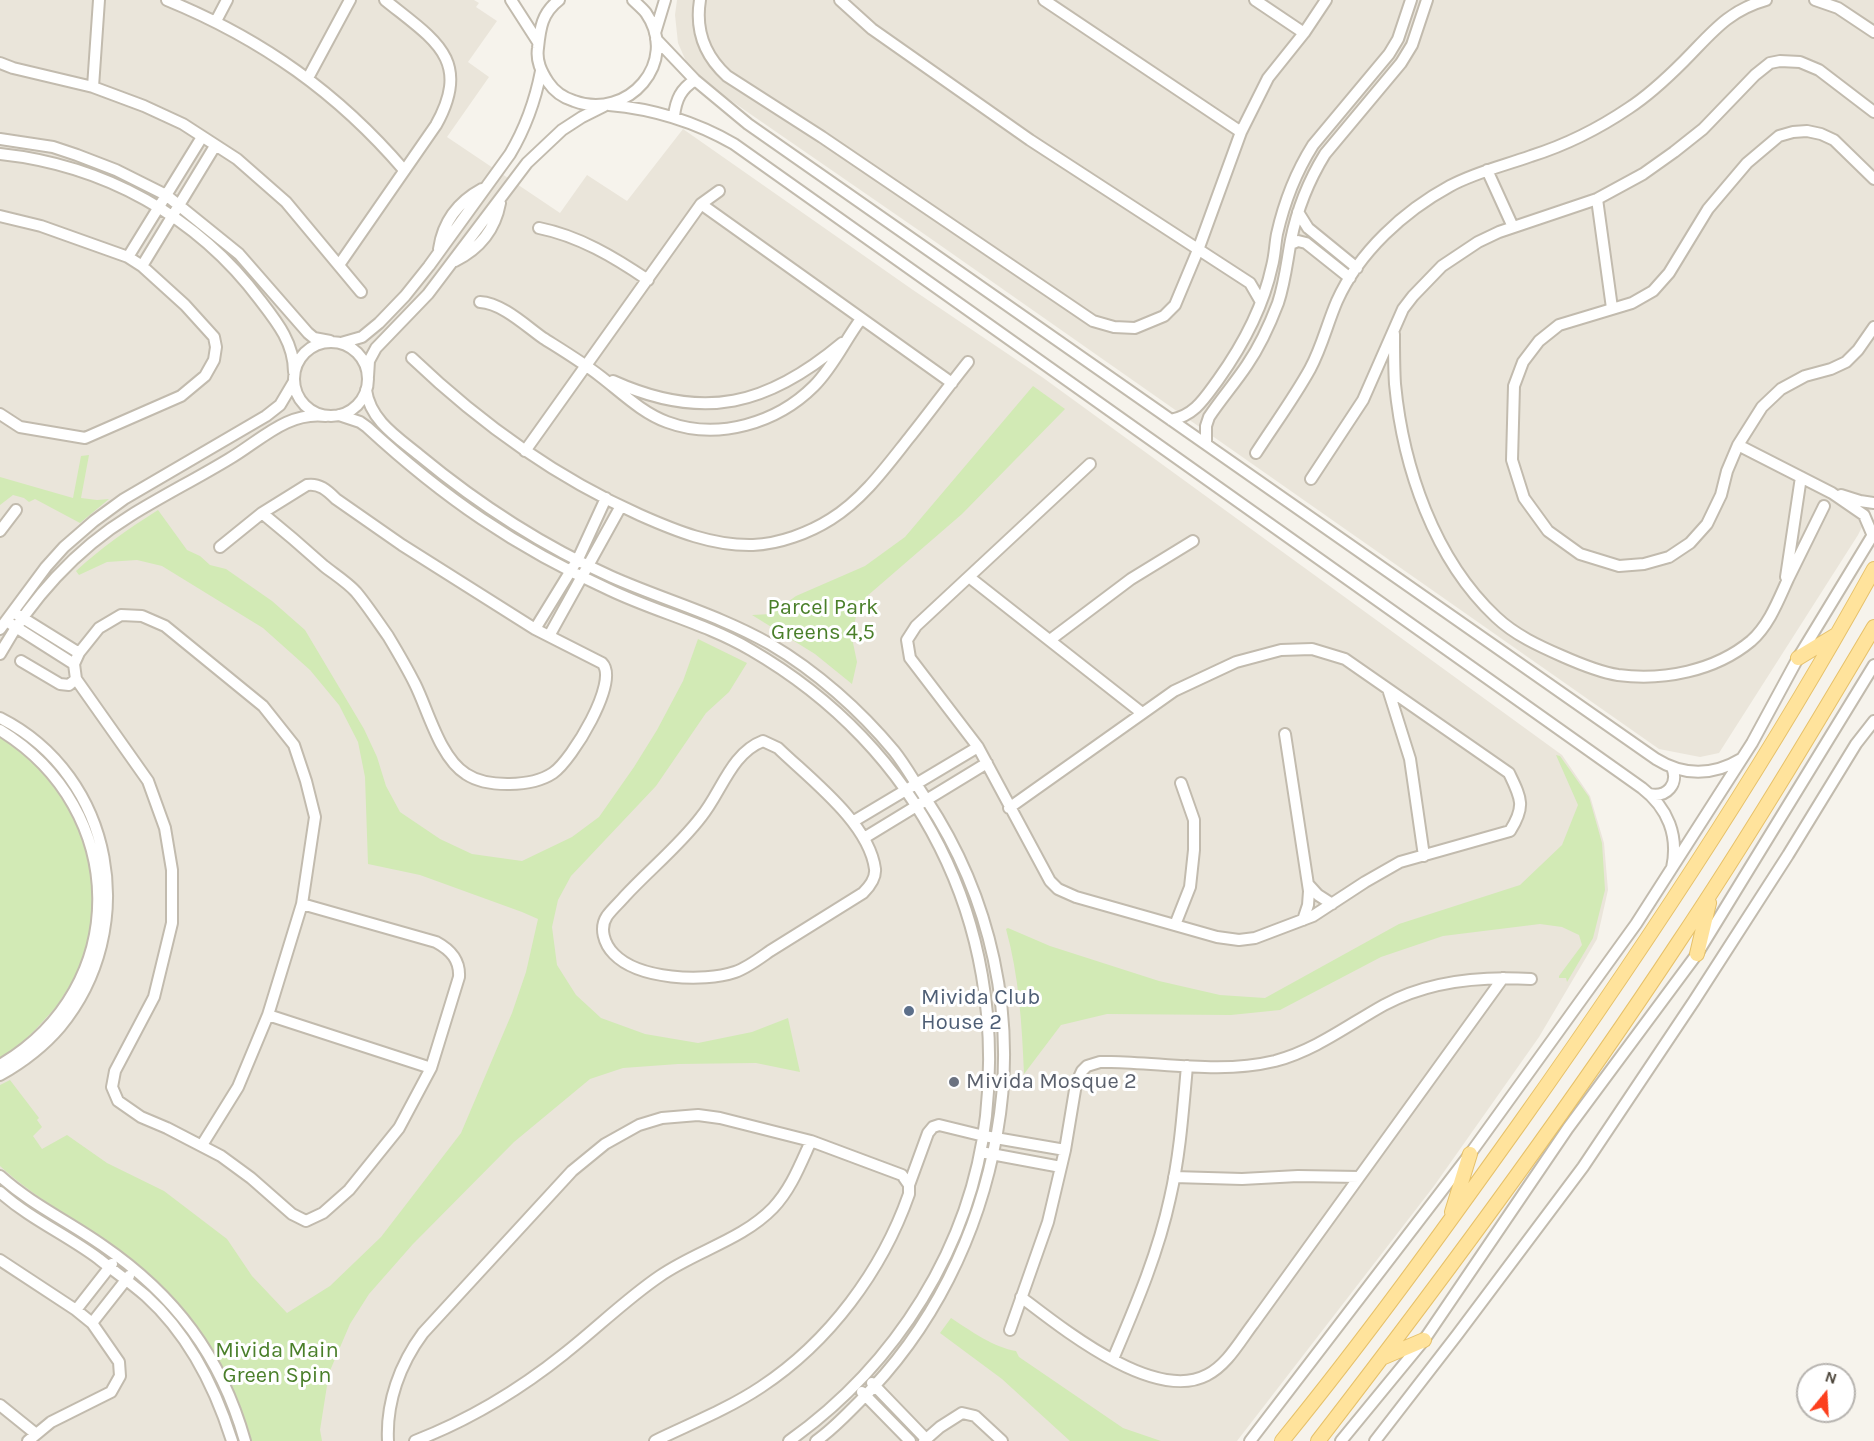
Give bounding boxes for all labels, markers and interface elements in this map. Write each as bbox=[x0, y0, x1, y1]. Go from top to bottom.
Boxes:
park label: Parcel Park Greens 4,5 bbox=[768, 595, 878, 646]
place label: Mivida Club House 2 bbox=[921, 985, 1040, 1036]
marker: Mivida Club House 2 bbox=[902, 1004, 916, 1018]
place label: Mivida Mosque 2 bbox=[966, 1069, 1137, 1095]
marker: Mivida Mosque 2 bbox=[947, 1075, 961, 1089]
park label: Mivida Main Green Spin bbox=[215, 1338, 339, 1390]
north arrow bbox=[1796, 1363, 1856, 1423]
text: N bbox=[1823, 1366, 1839, 1388]

